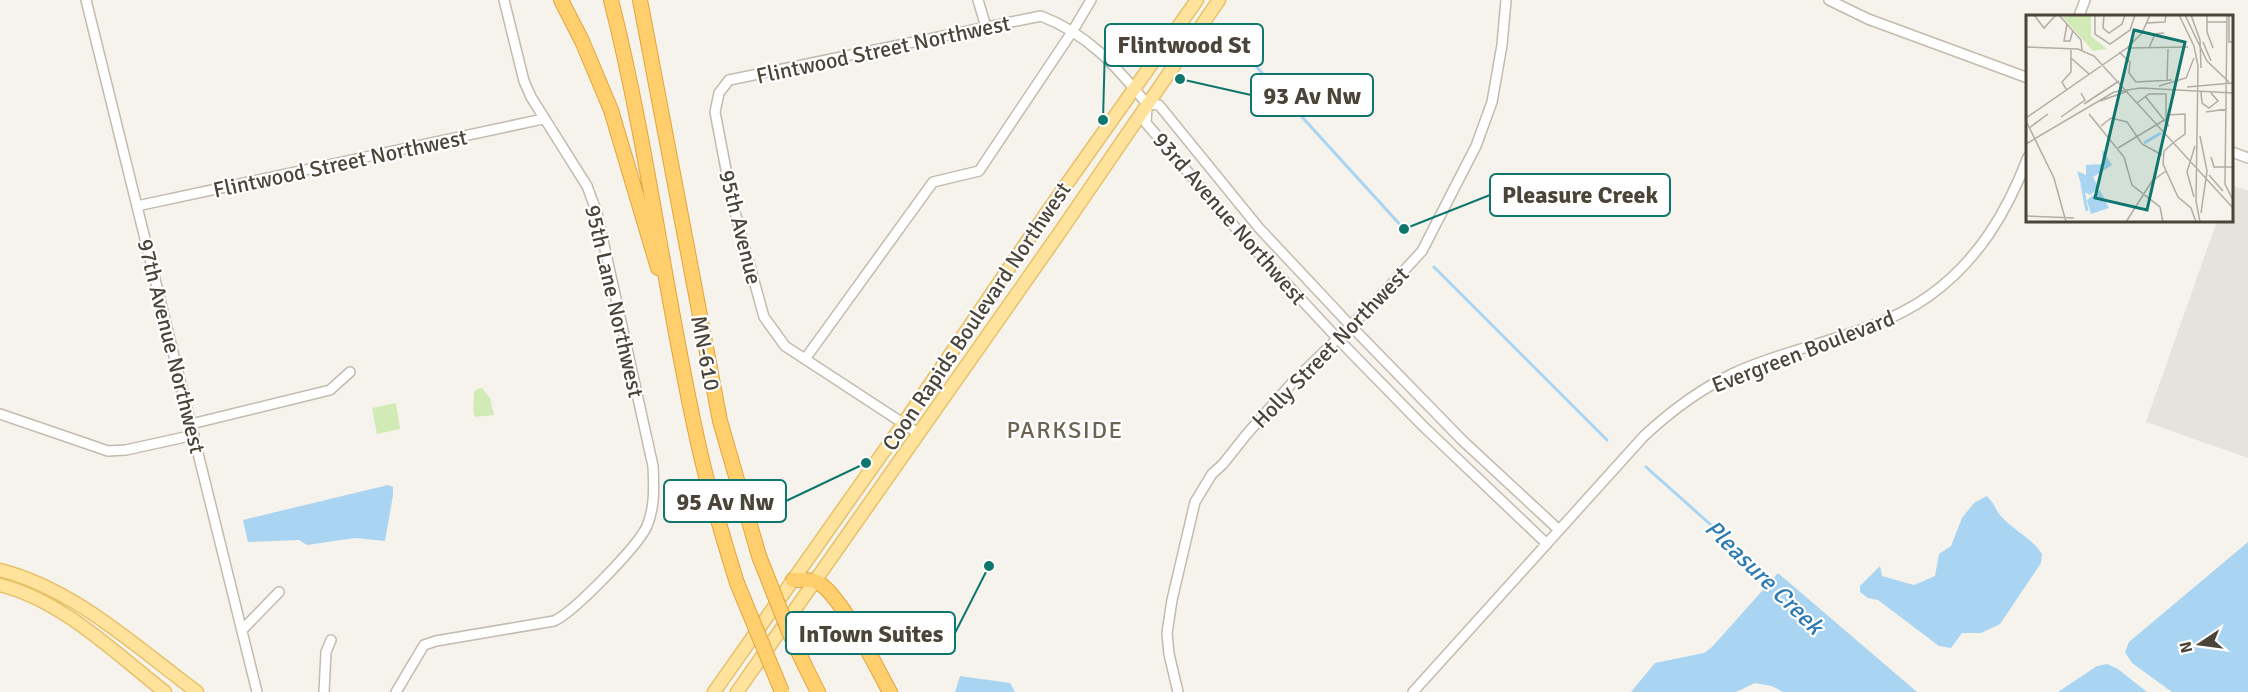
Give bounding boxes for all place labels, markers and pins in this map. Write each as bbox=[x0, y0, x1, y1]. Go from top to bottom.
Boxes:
callout: Flintwood St bbox=[1105, 24, 1263, 66]
callout: 93 Av Nw bbox=[1251, 74, 1373, 116]
callout: Pleasure Creek bbox=[1490, 174, 1670, 216]
callout: 95 Av Nw bbox=[664, 480, 786, 522]
callout: InTown Suites bbox=[786, 612, 955, 654]

